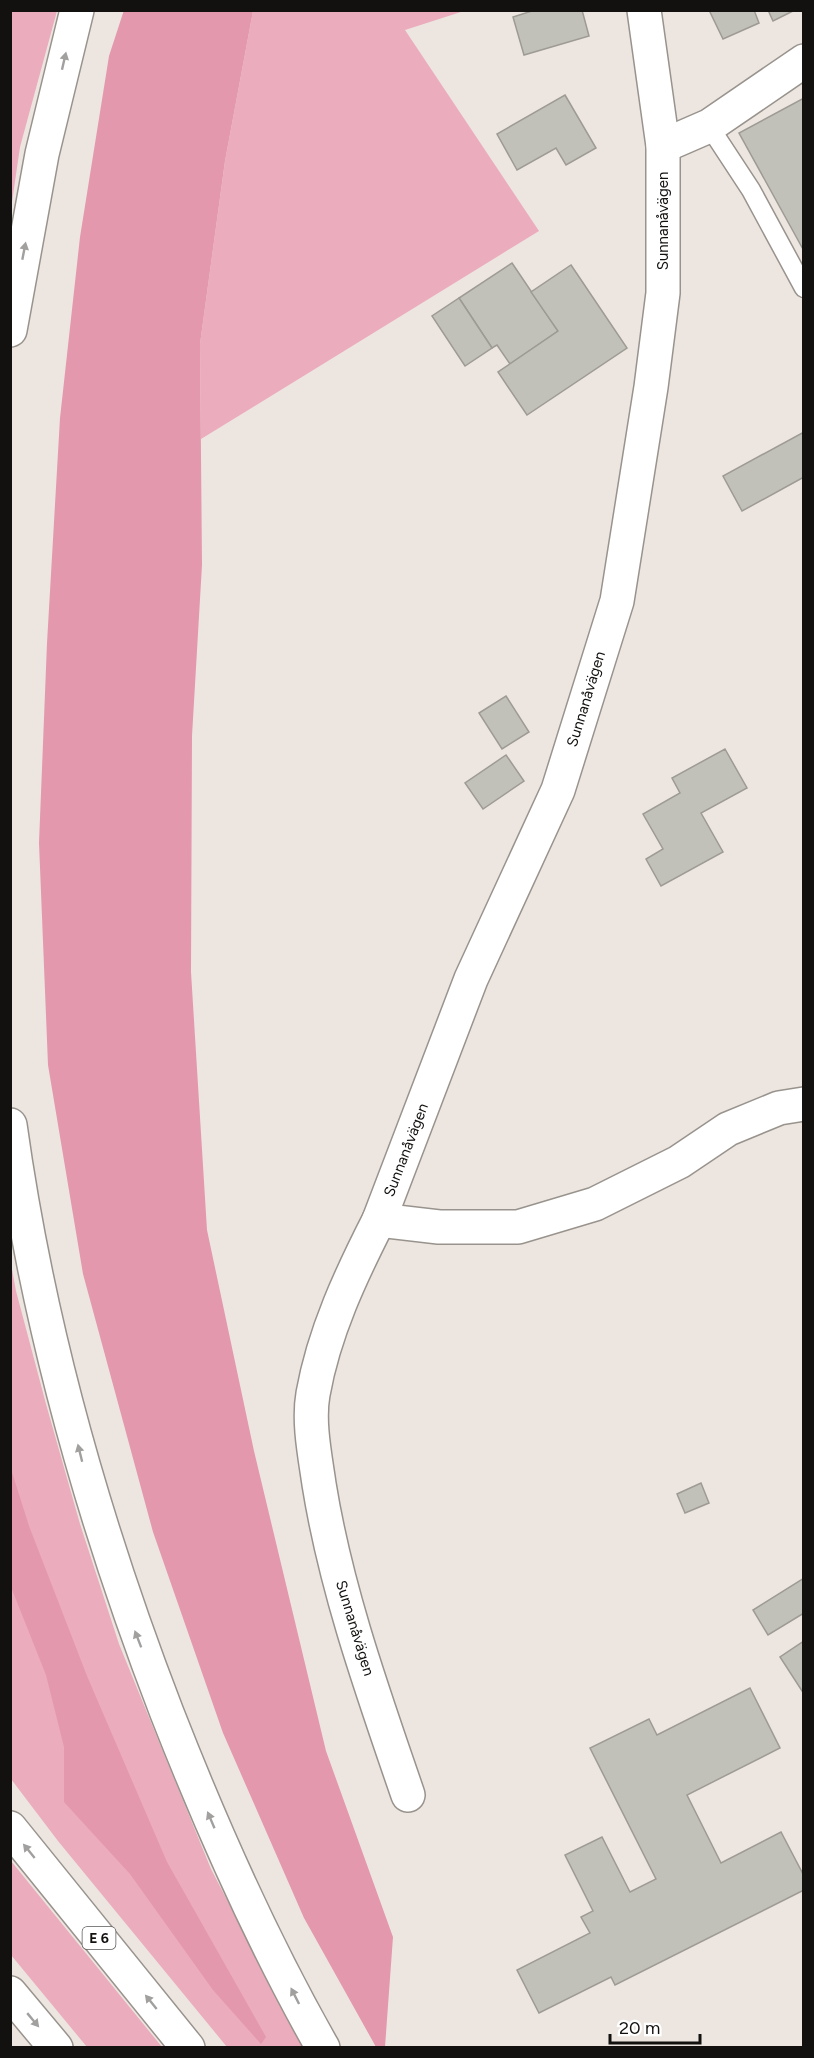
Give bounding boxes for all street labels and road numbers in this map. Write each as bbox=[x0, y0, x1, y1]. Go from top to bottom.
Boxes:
street label: Sunnanåvägen bbox=[654, 172, 672, 270]
street label: Sunnanåvägen bbox=[563, 649, 609, 749]
street label: Sunnanåvägen bbox=[380, 1101, 432, 1199]
street label: Sunnanåvägen bbox=[332, 1578, 378, 1678]
road number: E 6 bbox=[82, 1927, 116, 1949]

